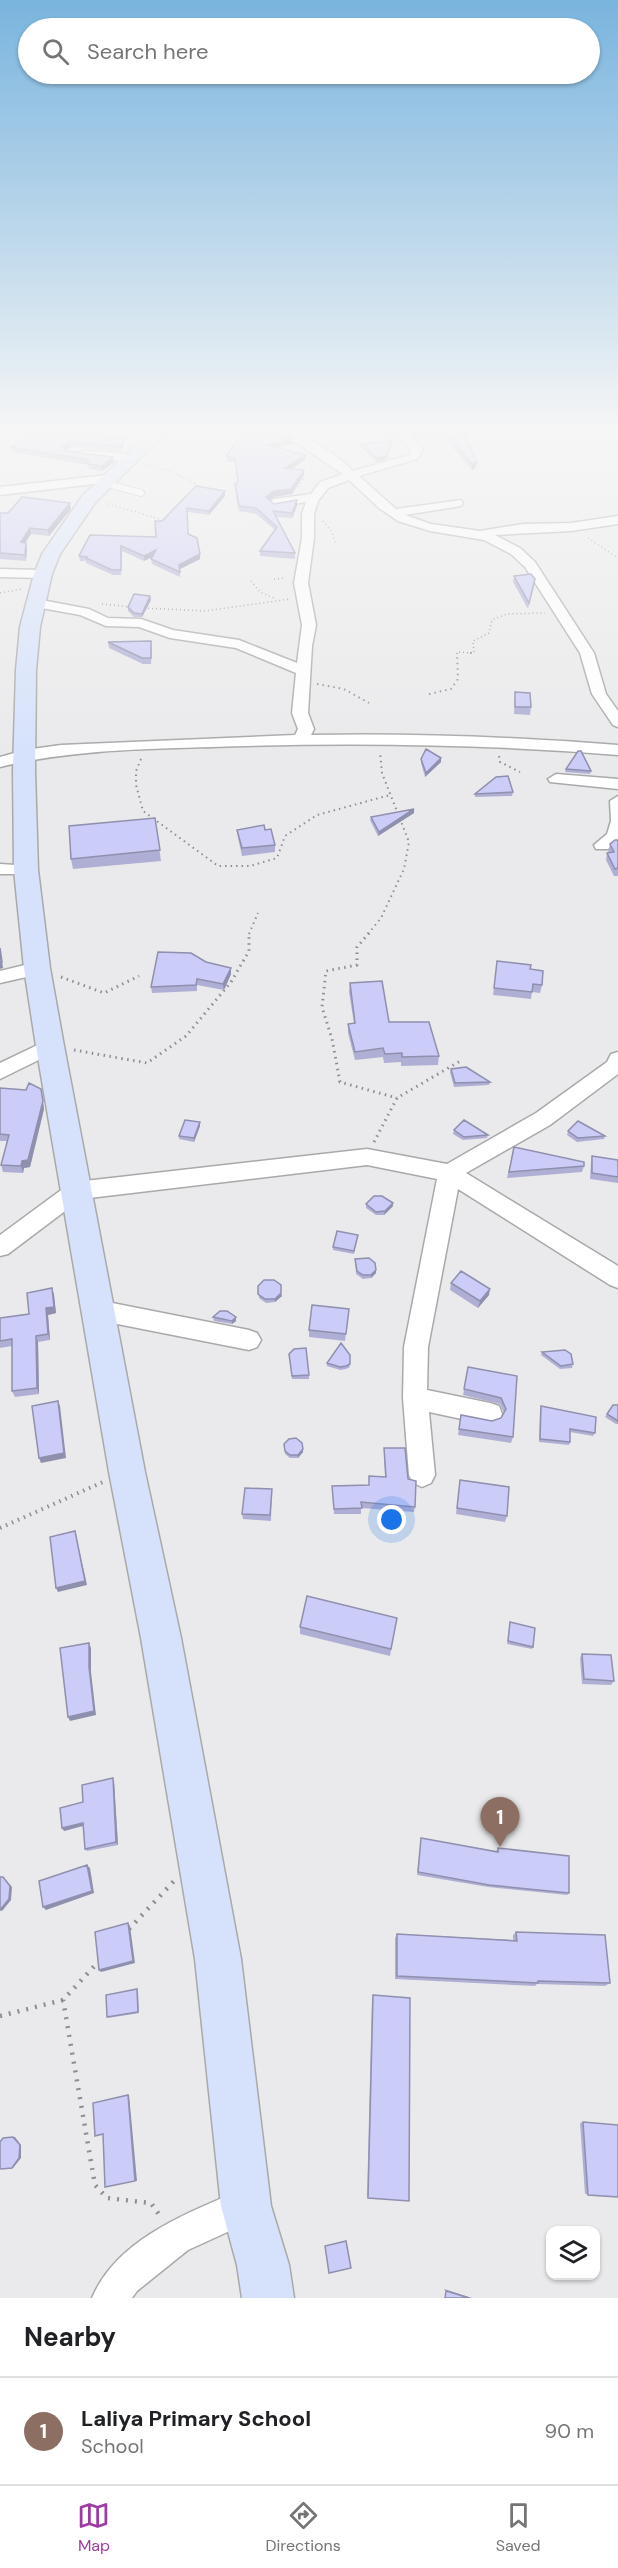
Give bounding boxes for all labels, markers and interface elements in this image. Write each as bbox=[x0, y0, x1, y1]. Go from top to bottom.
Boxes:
search box bbox=[18, 18, 600, 84]
icon: search bbox=[39, 35, 72, 68]
text: Search here bbox=[87, 37, 208, 66]
your location bbox=[377, 1505, 406, 1534]
pin: 1 bbox=[480, 1798, 520, 1847]
map controls bbox=[546, 2226, 600, 2280]
button: layers bbox=[546, 2226, 600, 2280]
text: Nearby bbox=[24, 2320, 116, 2354]
text: Laliya Primary School bbox=[81, 2404, 311, 2433]
text: 1 bbox=[40, 2418, 47, 2444]
text: 90 m bbox=[545, 2418, 594, 2444]
text: School bbox=[81, 2433, 144, 2459]
tab: Map bbox=[77, 2499, 110, 2556]
tab: Directions bbox=[265, 2499, 341, 2556]
tab: Saved bbox=[496, 2499, 541, 2556]

